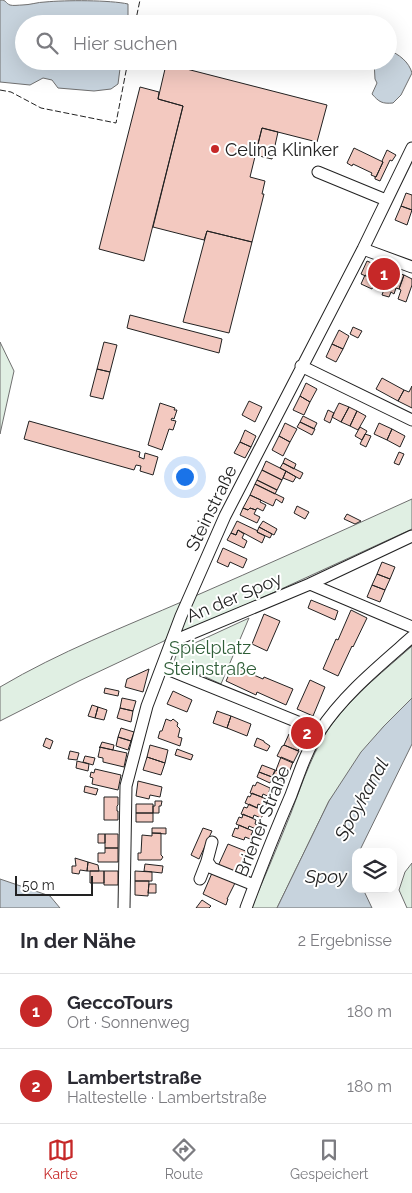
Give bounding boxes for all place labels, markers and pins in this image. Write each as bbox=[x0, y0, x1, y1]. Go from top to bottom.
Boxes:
place label: Celina Klinker bbox=[225, 139, 339, 160]
marker: Celina Klinker bbox=[209, 143, 221, 155]
pin: 1 bbox=[368, 255, 400, 293]
pin: 2 bbox=[291, 714, 323, 752]

